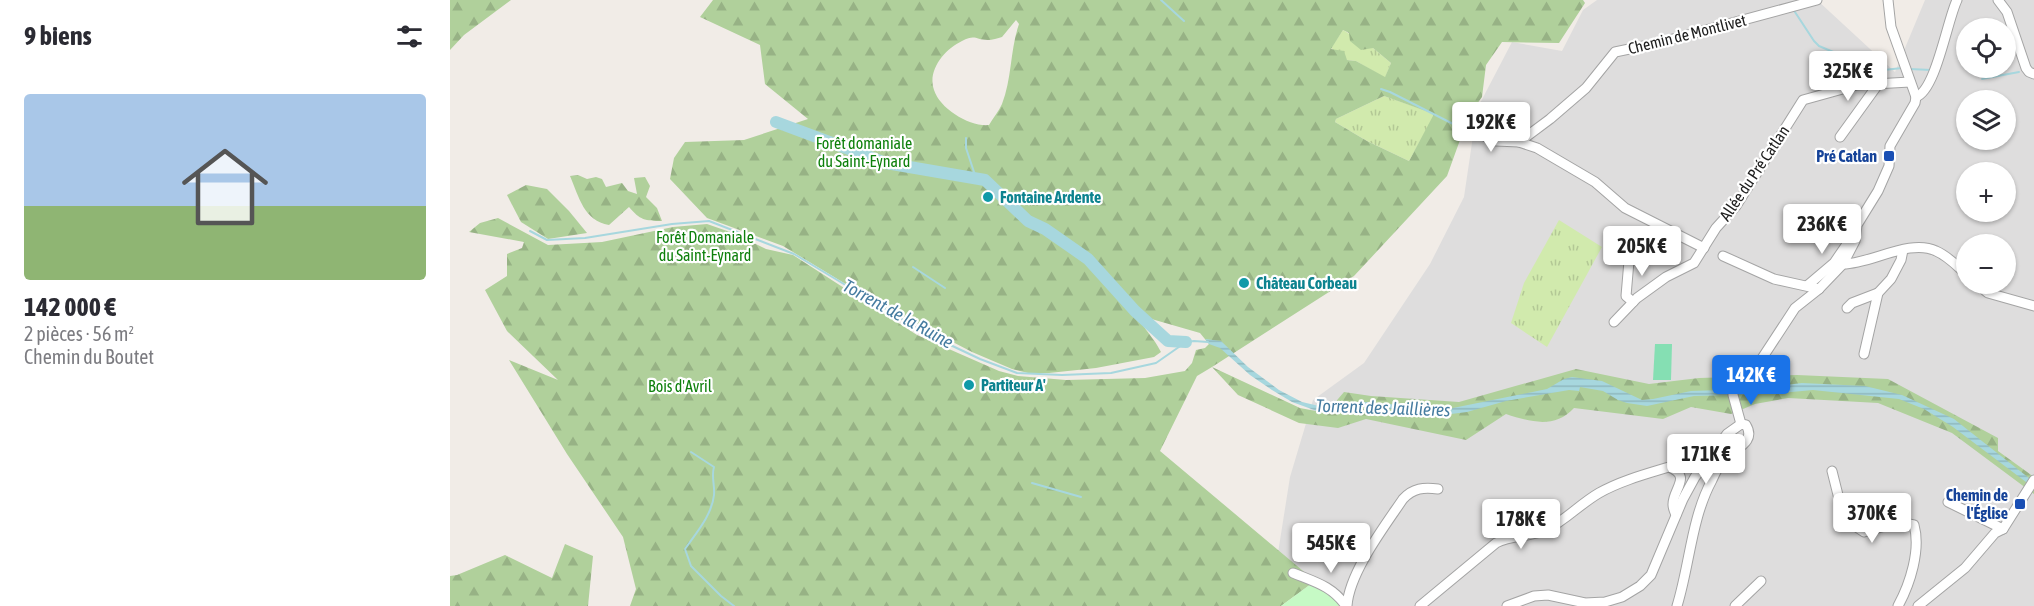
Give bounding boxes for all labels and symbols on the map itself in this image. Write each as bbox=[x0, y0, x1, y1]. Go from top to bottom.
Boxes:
street label: Chemin de Montlivet bbox=[1626, 11, 1748, 57]
pin: 325K € bbox=[1799, 51, 1897, 102]
pin: 192K € bbox=[1442, 102, 1540, 153]
street label: Allée du Pré Catlan bbox=[1715, 122, 1793, 224]
park label: Forêt domaniale du Saint-Eynard bbox=[816, 134, 912, 171]
place label: Pré Catlan bbox=[1816, 147, 1877, 165]
marker: Pré Catlan bbox=[1882, 149, 1896, 163]
place label: Fontaine Ardente bbox=[1000, 188, 1101, 206]
marker: Fontaine Ardente bbox=[981, 190, 995, 204]
pin: 236K € bbox=[1773, 204, 1871, 255]
pin: 205K € bbox=[1593, 226, 1691, 277]
park label: Forêt Domaniale du Saint-Eynard bbox=[656, 228, 754, 265]
place label: Château Corbeau bbox=[1256, 274, 1357, 292]
water label: Torrent de la Ruine bbox=[839, 275, 957, 353]
marker: Château Corbeau bbox=[1237, 276, 1251, 290]
pin: 142K € bbox=[1702, 355, 1800, 406]
place label: Partiteur A' bbox=[981, 376, 1046, 394]
park label: Bois d'Avril bbox=[648, 377, 713, 395]
marker: Partiteur A' bbox=[962, 378, 976, 392]
water label: Torrent des Jaillières bbox=[1315, 395, 1451, 420]
pin: 171K € bbox=[1657, 434, 1755, 485]
place label: Chemin de l'Église bbox=[1946, 486, 2008, 522]
pin: 370K € bbox=[1823, 493, 1921, 544]
marker: Chemin de l'Église bbox=[2013, 497, 2027, 511]
pin: 178K € bbox=[1472, 499, 1570, 550]
pin: 545K € bbox=[1282, 523, 1380, 574]

